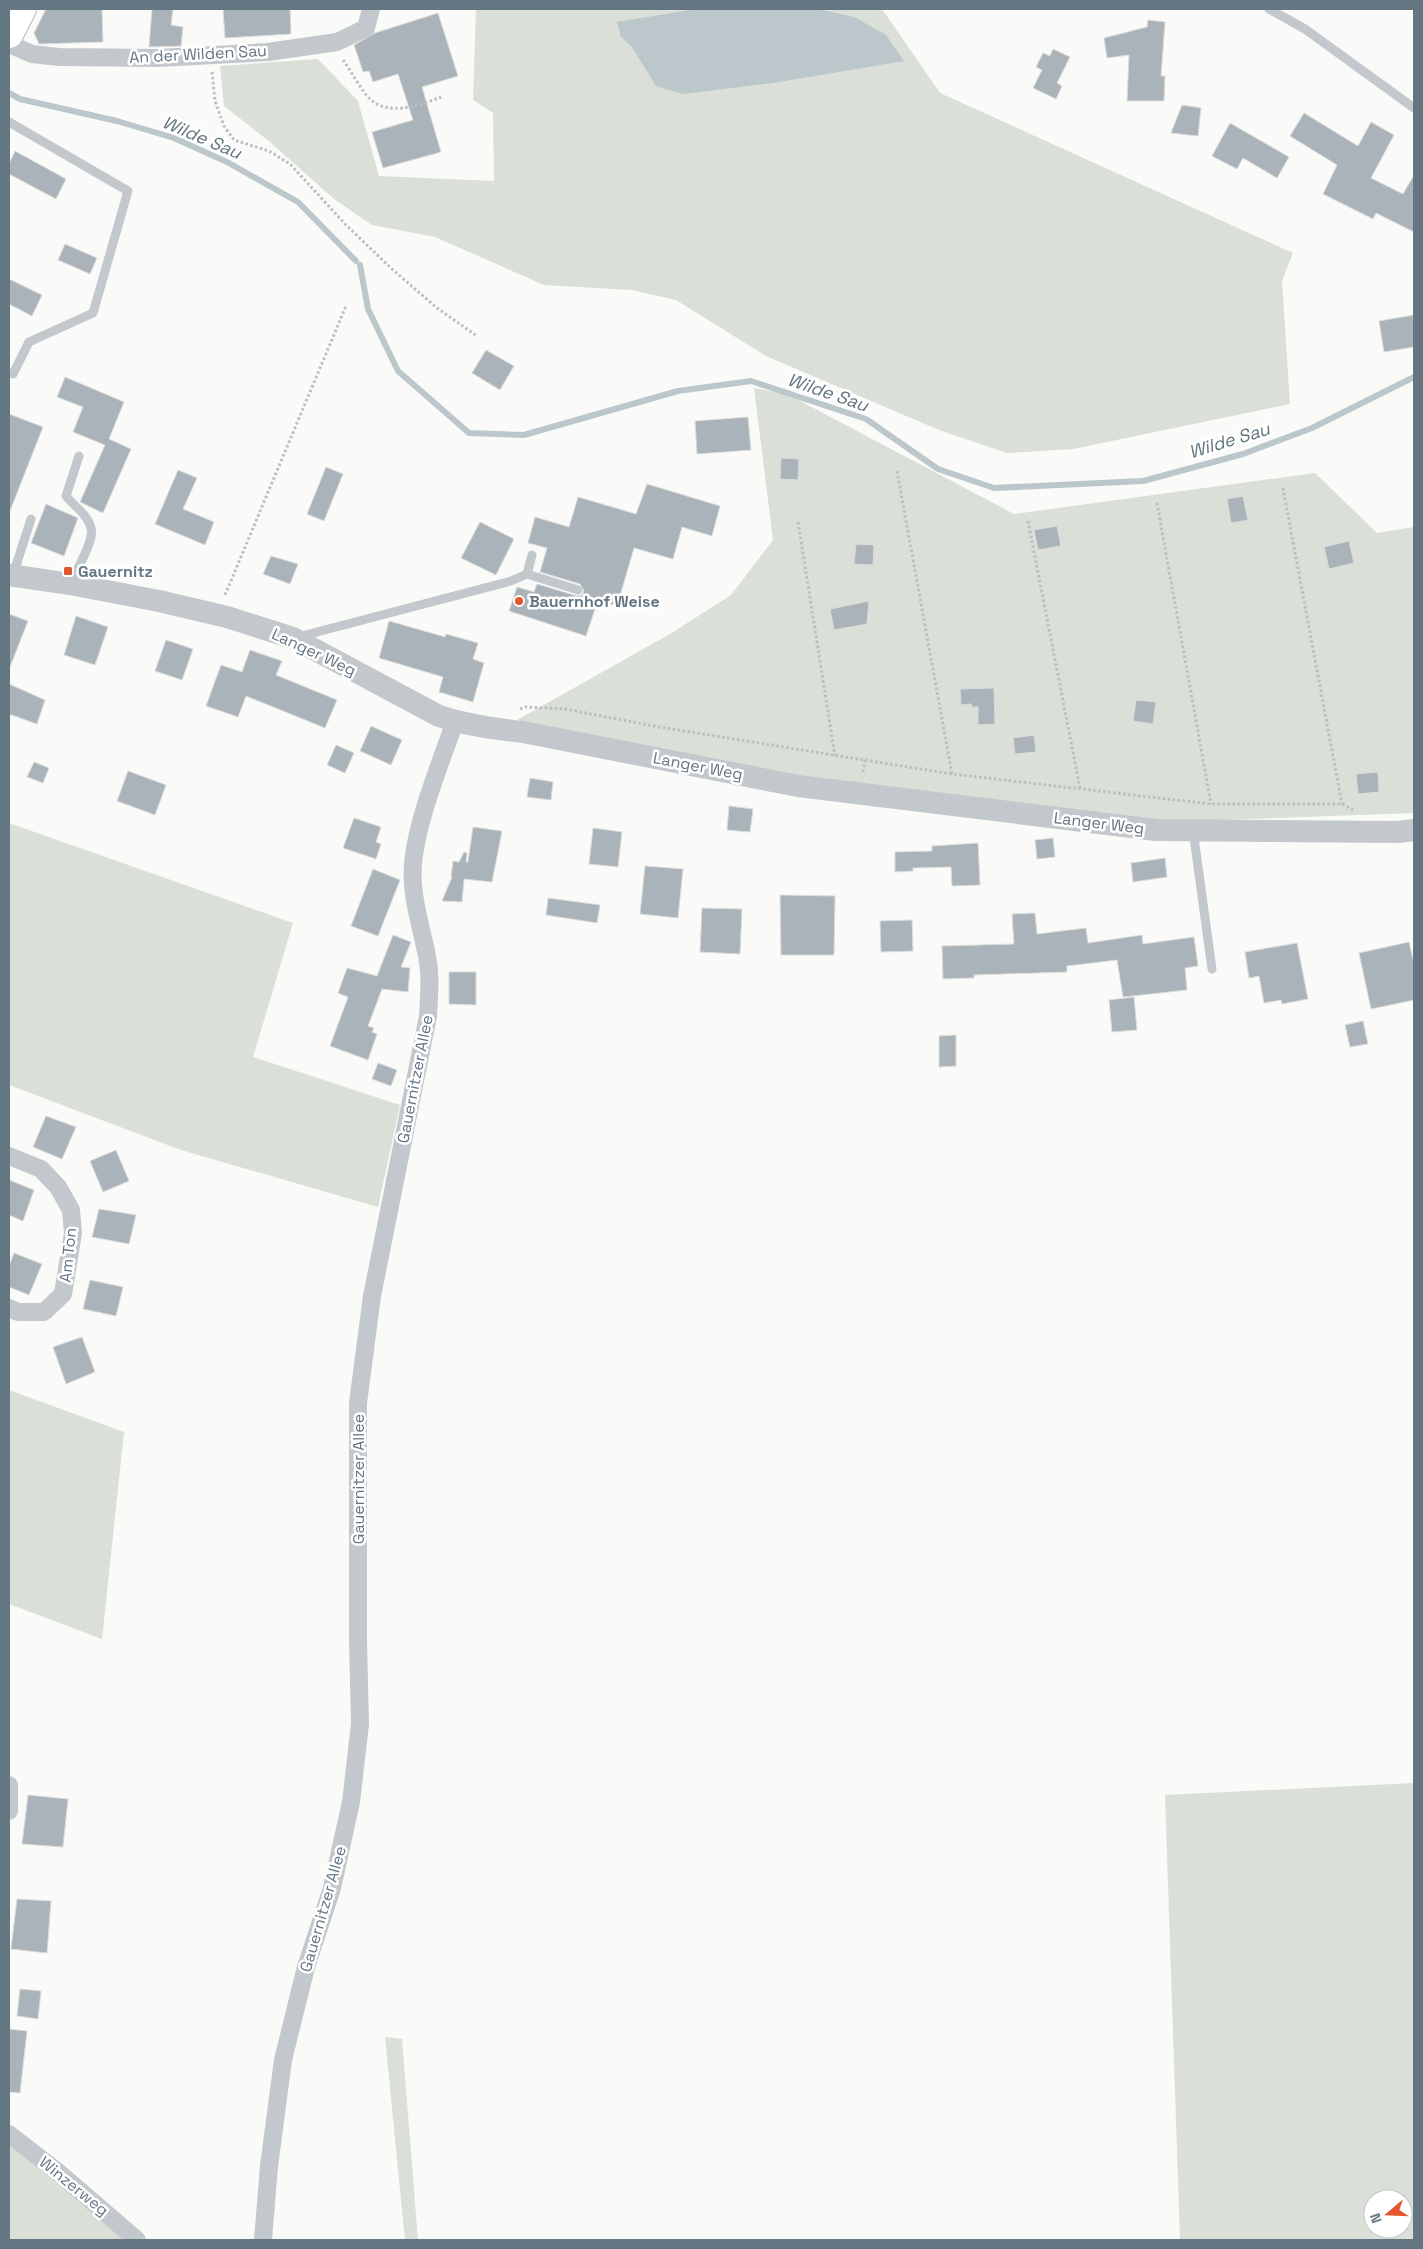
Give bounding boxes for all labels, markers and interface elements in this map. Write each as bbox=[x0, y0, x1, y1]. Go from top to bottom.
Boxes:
street label: An der Wilden Sau bbox=[129, 40, 267, 68]
water label: Wilde Sau bbox=[159, 110, 246, 164]
water label: Wilde Sau bbox=[785, 368, 872, 417]
water label: Wilde Sau bbox=[1186, 416, 1273, 463]
place label: Gauernitz bbox=[78, 561, 153, 582]
marker: Gauernitz bbox=[62, 565, 74, 577]
place label: Bauernhof Weise bbox=[529, 591, 660, 612]
marker: Bauernhof Weise bbox=[513, 595, 525, 607]
street label: Langer Weg bbox=[268, 623, 360, 681]
street label: Langer Weg bbox=[651, 747, 745, 785]
street label: Langer Weg bbox=[1053, 807, 1145, 839]
street label: Gauernitzer Allee bbox=[392, 1013, 438, 1145]
street label: Am Ton bbox=[55, 1227, 81, 1283]
street label: Gauernitzer Allee bbox=[348, 1414, 369, 1544]
street label: Gauernitzer Allee bbox=[295, 1844, 351, 1974]
street label: Winzerweg bbox=[35, 2152, 113, 2220]
north arrow bbox=[1363, 2189, 1413, 2239]
text: N bbox=[1366, 2211, 1386, 2226]

